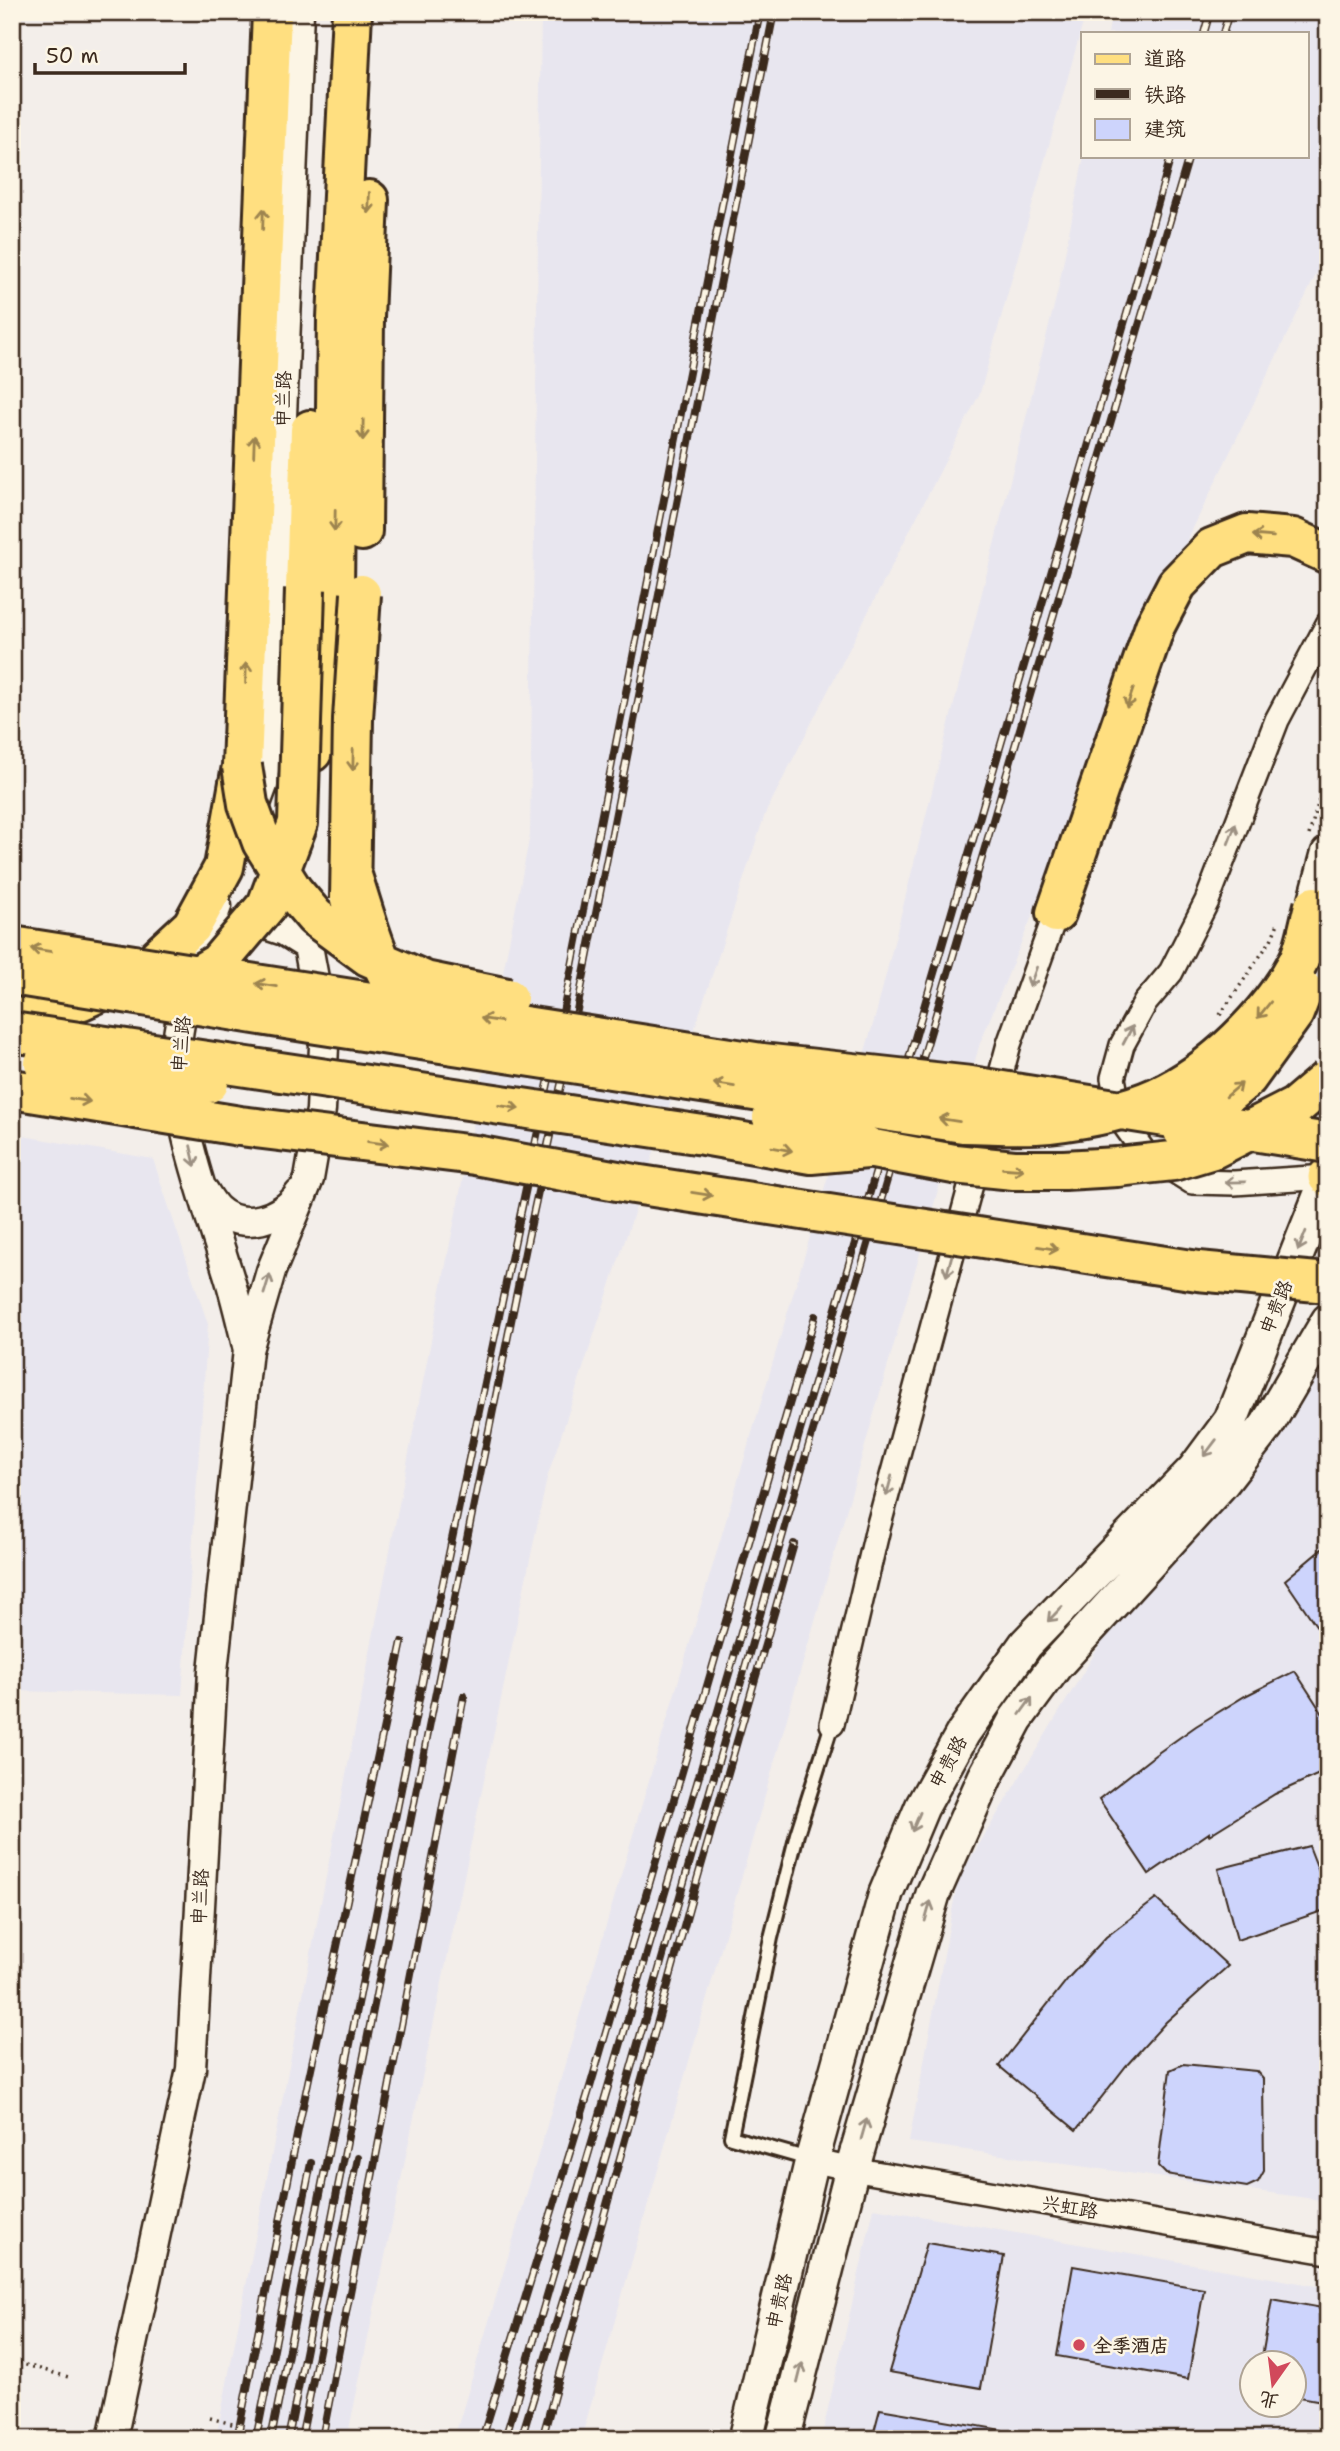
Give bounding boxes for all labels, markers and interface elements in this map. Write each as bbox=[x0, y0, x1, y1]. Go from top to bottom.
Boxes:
scale bar bbox=[35, 32, 186, 76]
legend bbox=[1081, 32, 1308, 158]
text: 50 m bbox=[46, 42, 99, 70]
text: 道路 bbox=[1144, 45, 1186, 73]
text: 铁路 bbox=[1144, 81, 1186, 109]
text: 建筑 bbox=[1144, 115, 1186, 143]
one-way arrow bbox=[363, 191, 376, 214]
one-way arrow bbox=[256, 208, 269, 231]
street label: 申兰路 bbox=[270, 370, 296, 428]
one-way arrow bbox=[356, 418, 370, 441]
one-way arrow bbox=[248, 435, 261, 458]
one-way arrow bbox=[328, 509, 342, 532]
one-way arrow bbox=[1252, 529, 1275, 542]
one-way arrow bbox=[239, 662, 252, 685]
one-way arrow bbox=[1123, 687, 1135, 709]
one-way arrow bbox=[346, 748, 360, 771]
one-way arrow bbox=[1226, 824, 1239, 846]
one-way arrow bbox=[31, 943, 53, 956]
one-way arrow bbox=[1026, 966, 1038, 988]
one-way arrow bbox=[255, 978, 278, 991]
one-way arrow bbox=[1256, 1001, 1271, 1019]
one-way arrow bbox=[480, 1013, 503, 1026]
street label: 申兰路 bbox=[166, 1015, 196, 1073]
one-way arrow bbox=[1122, 1025, 1135, 1046]
one-way arrow bbox=[714, 1078, 736, 1091]
one-way arrow bbox=[1225, 1081, 1242, 1098]
one-way arrow bbox=[68, 1094, 91, 1107]
one-way arrow bbox=[497, 1101, 520, 1114]
one-way arrow bbox=[938, 1114, 961, 1127]
one-way arrow bbox=[366, 1137, 388, 1150]
one-way arrow bbox=[770, 1143, 793, 1156]
one-way arrow bbox=[186, 1144, 200, 1167]
one-way arrow bbox=[1001, 1163, 1023, 1176]
one-way arrow bbox=[1224, 1176, 1247, 1189]
one-way arrow bbox=[690, 1188, 713, 1201]
one-way arrow bbox=[1295, 1229, 1308, 1251]
one-way arrow bbox=[1036, 1242, 1059, 1255]
one-way arrow bbox=[941, 1255, 954, 1277]
one-way arrow bbox=[262, 1274, 275, 1296]
street label: 申贵路 bbox=[1254, 1276, 1298, 1338]
one-way arrow bbox=[1203, 1438, 1218, 1457]
one-way arrow bbox=[882, 1474, 895, 1496]
one-way arrow bbox=[1047, 1605, 1064, 1622]
one-way arrow bbox=[1019, 1697, 1033, 1716]
street label: 申贵路 bbox=[923, 1731, 973, 1793]
one-way arrow bbox=[909, 1811, 922, 1833]
street label: 申兰路 bbox=[186, 1868, 214, 1926]
one-way arrow bbox=[923, 1900, 936, 1922]
one-way arrow bbox=[858, 2118, 871, 2140]
street label: 兴虹路 bbox=[1040, 2190, 1100, 2224]
street label: 申贵路 bbox=[760, 2270, 798, 2332]
place label: 全季酒店 bbox=[1093, 2333, 1169, 2358]
marker: 全季酒店 bbox=[1071, 2337, 1087, 2353]
north arrow bbox=[1238, 2350, 1308, 2420]
one-way arrow bbox=[794, 2362, 807, 2385]
text: 北 bbox=[1257, 2386, 1281, 2414]

